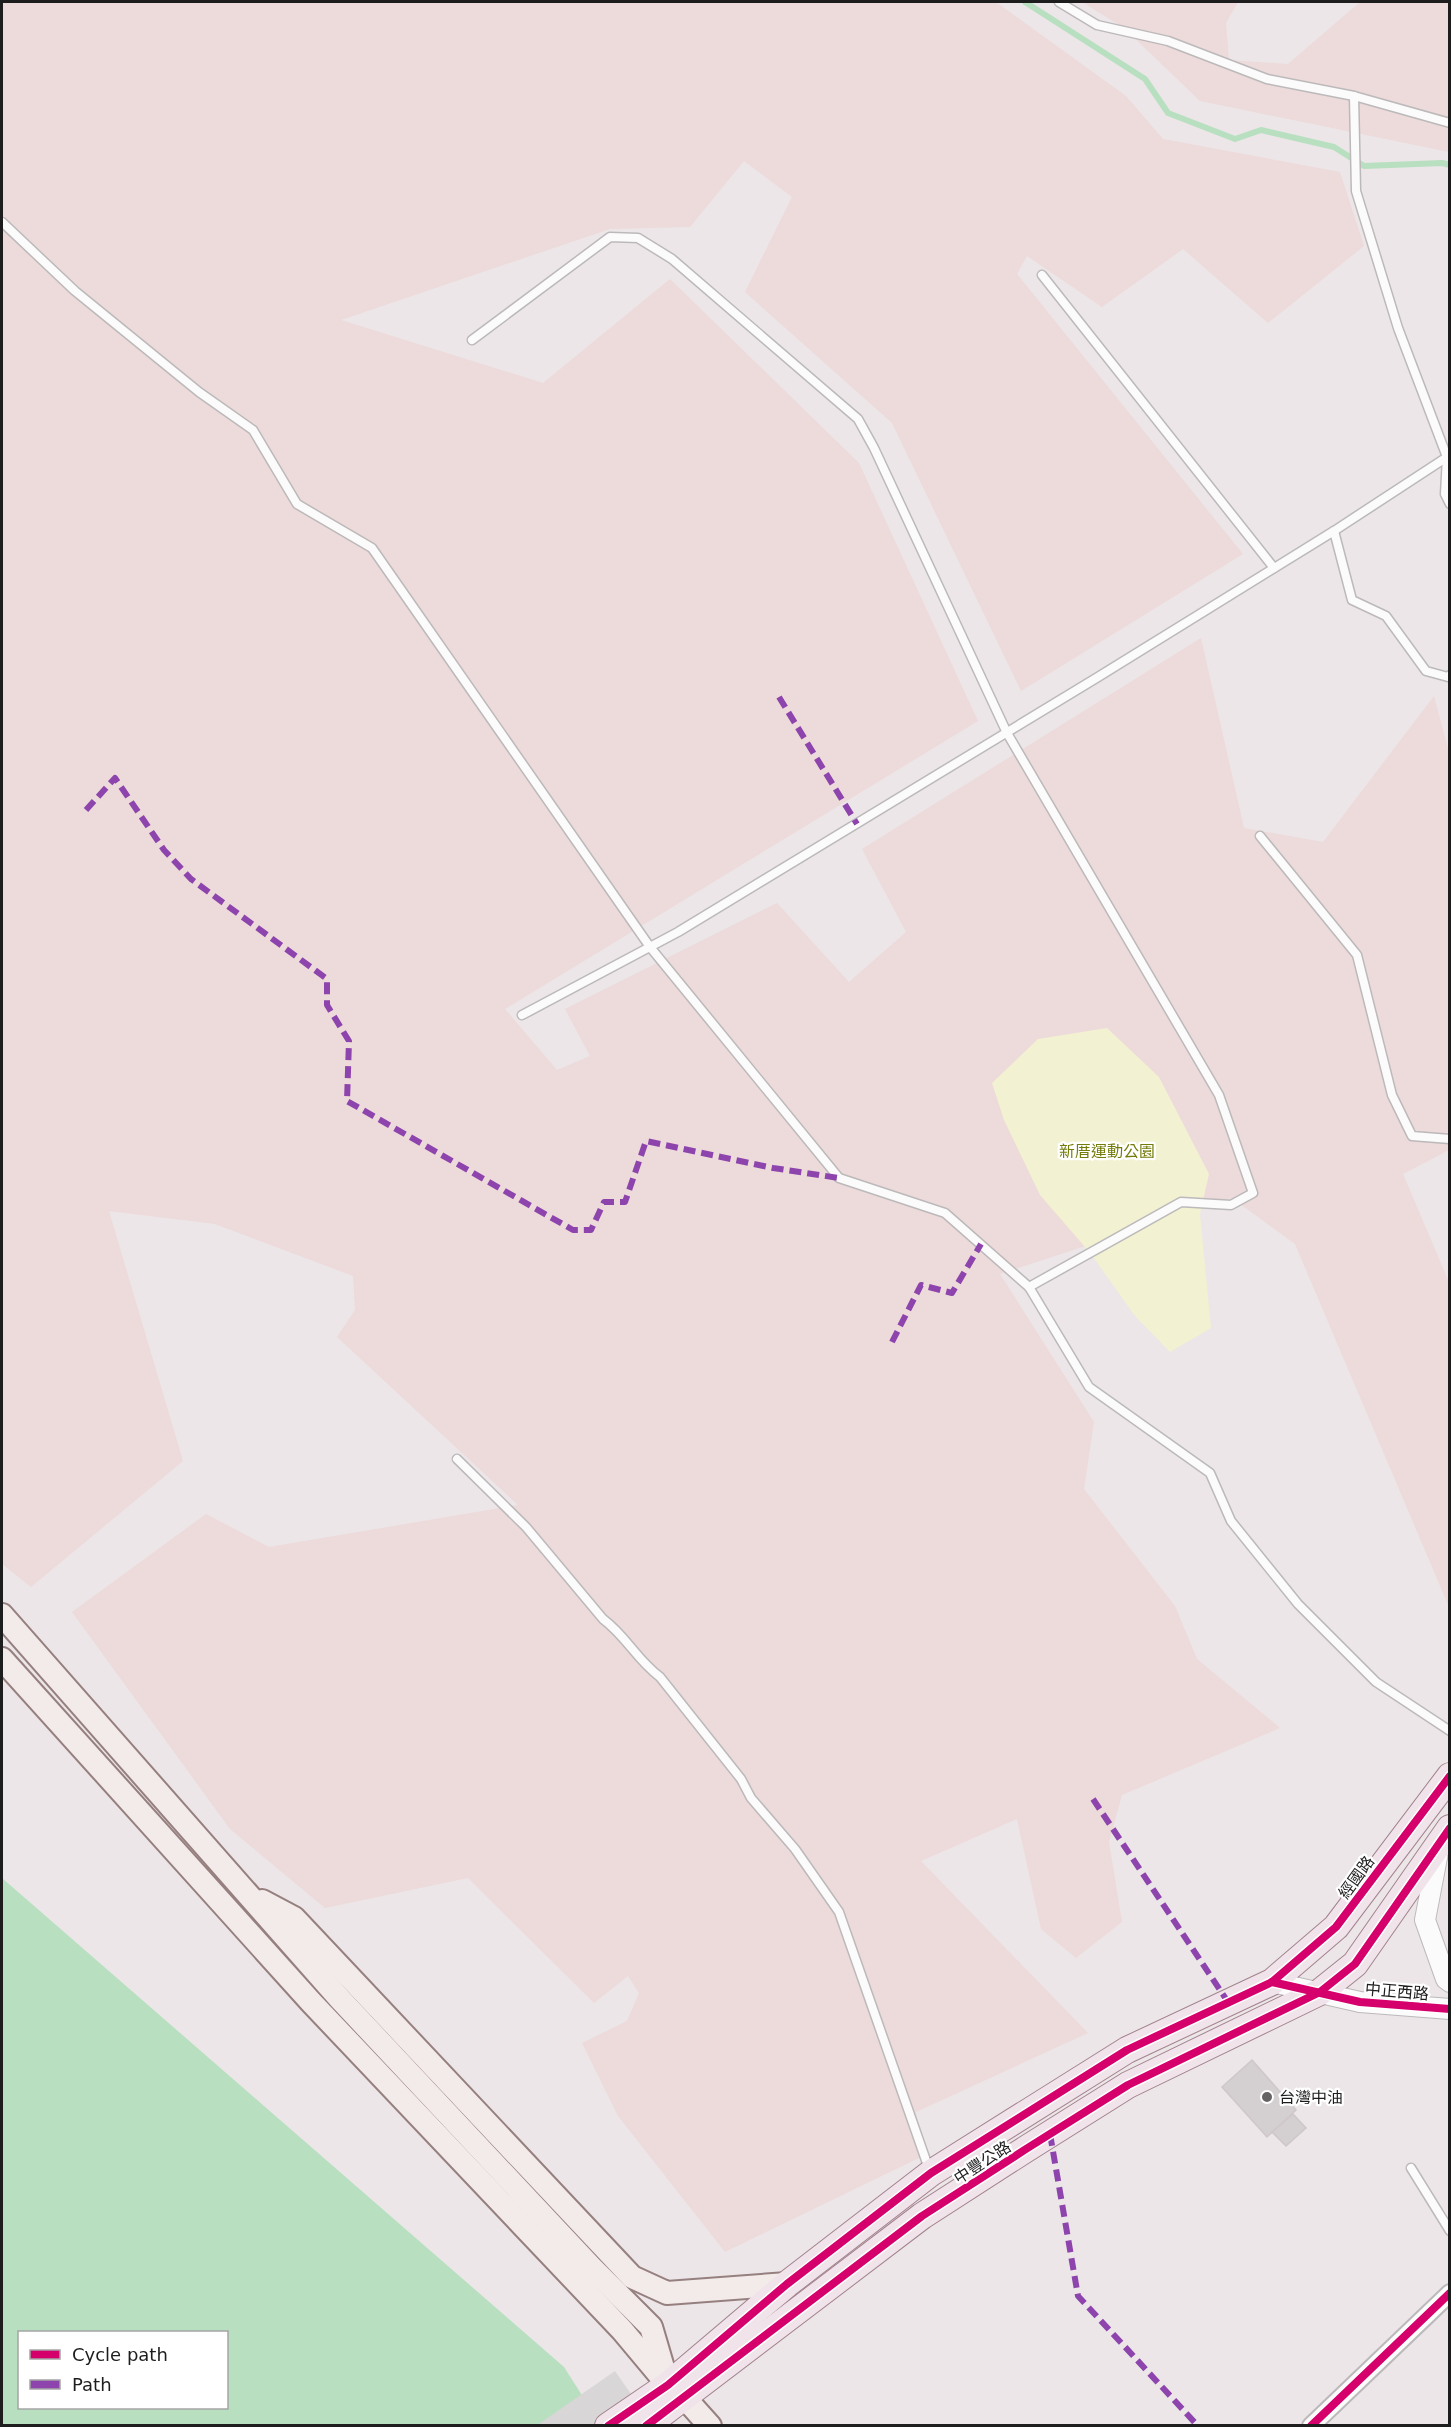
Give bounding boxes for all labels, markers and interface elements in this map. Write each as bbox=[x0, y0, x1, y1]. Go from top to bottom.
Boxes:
park label: 新厝運動公園 bbox=[1059, 1142, 1155, 1161]
street label: 經國路 bbox=[1335, 1852, 1378, 1902]
street label: 中正西路 bbox=[1364, 1979, 1430, 2004]
place label: 台灣中油 bbox=[1279, 2088, 1343, 2107]
marker: 台灣中油 bbox=[1260, 2090, 1274, 2104]
street label: 中豐公路 bbox=[950, 2137, 1014, 2188]
legend bbox=[18, 2331, 228, 2409]
text: Cycle path bbox=[72, 2344, 168, 2365]
text: Path bbox=[72, 2374, 112, 2395]

